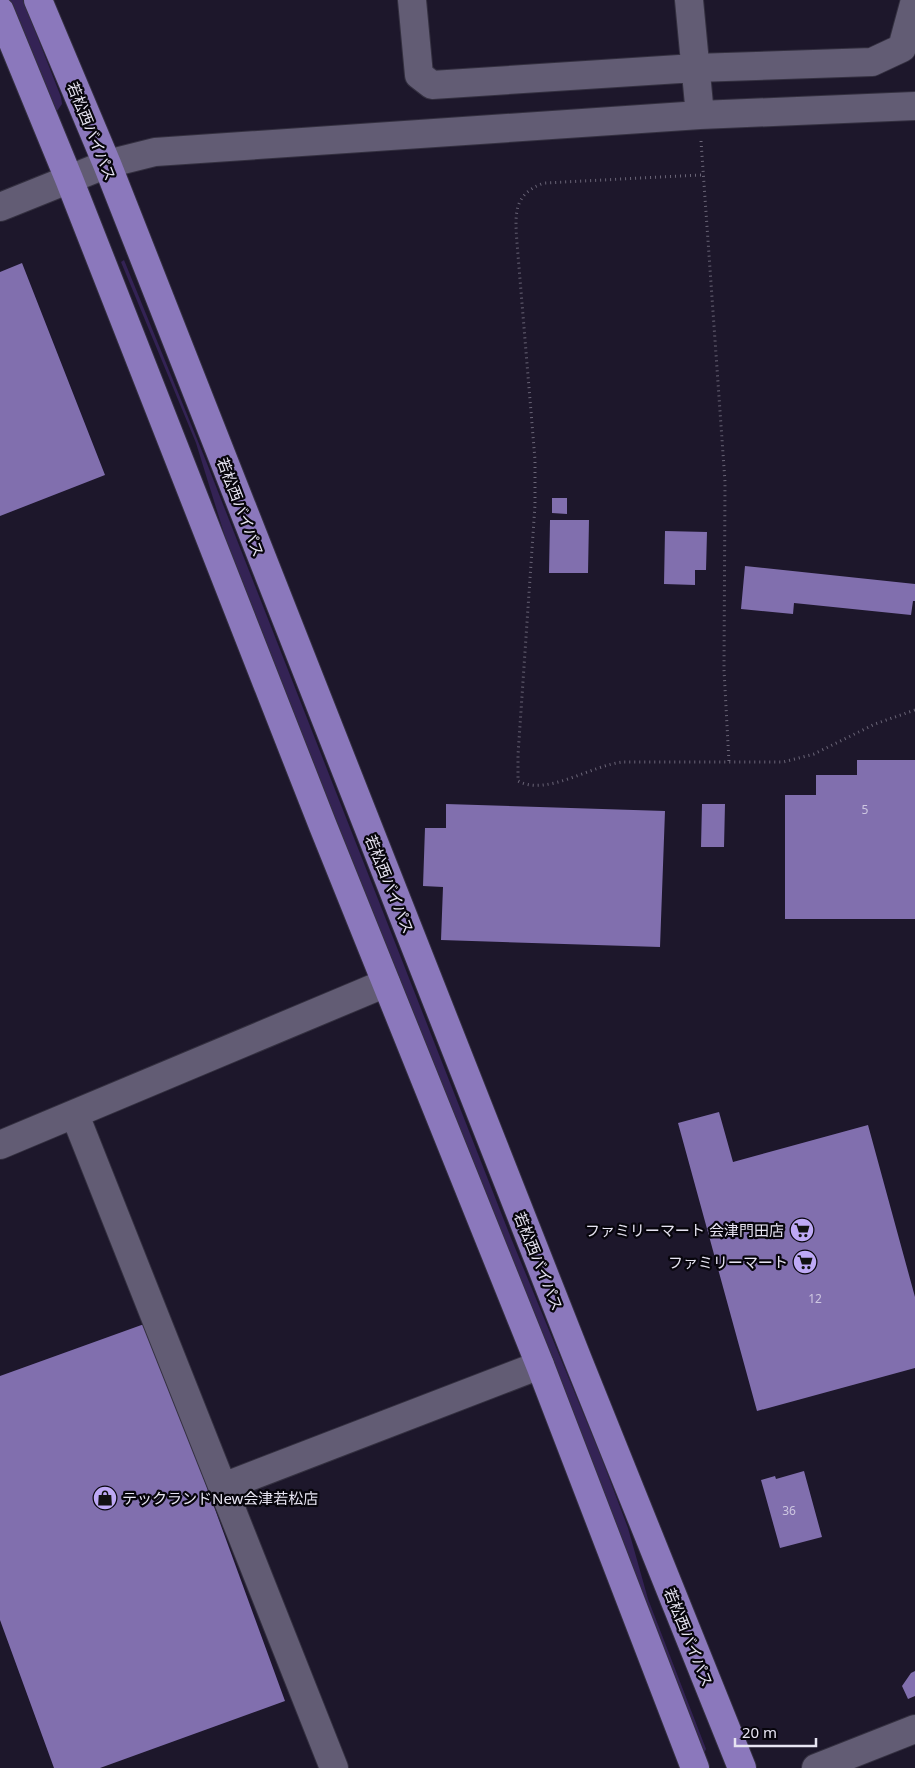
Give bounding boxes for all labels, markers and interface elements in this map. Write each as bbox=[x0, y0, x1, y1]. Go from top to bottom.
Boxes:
street label: 若松西バイパス bbox=[63, 79, 121, 183]
street label: 若松西バイパス bbox=[213, 455, 269, 559]
house number: 5 bbox=[862, 801, 869, 818]
street label: 若松西バイパス bbox=[361, 832, 419, 936]
street label: 若松西バイパス bbox=[510, 1209, 568, 1313]
supermarket icon: ファミリーマート 会津門田店 bbox=[789, 1217, 815, 1243]
place label: ファミリーマート 会津門田店 bbox=[585, 1220, 784, 1240]
supermarket icon: ファミリーマート bbox=[792, 1249, 818, 1275]
place label: ファミリーマート bbox=[668, 1252, 788, 1272]
house number: 12 bbox=[808, 1290, 822, 1307]
shop icon: テックランドNew会津若松店 bbox=[92, 1485, 118, 1511]
place label: テックランドNew会津若松店 bbox=[122, 1488, 318, 1508]
house number: 36 bbox=[782, 1502, 796, 1519]
street label: 若松西バイパス bbox=[660, 1585, 718, 1689]
scale bar bbox=[735, 1716, 816, 1748]
text: 20 m bbox=[742, 1722, 777, 1742]

